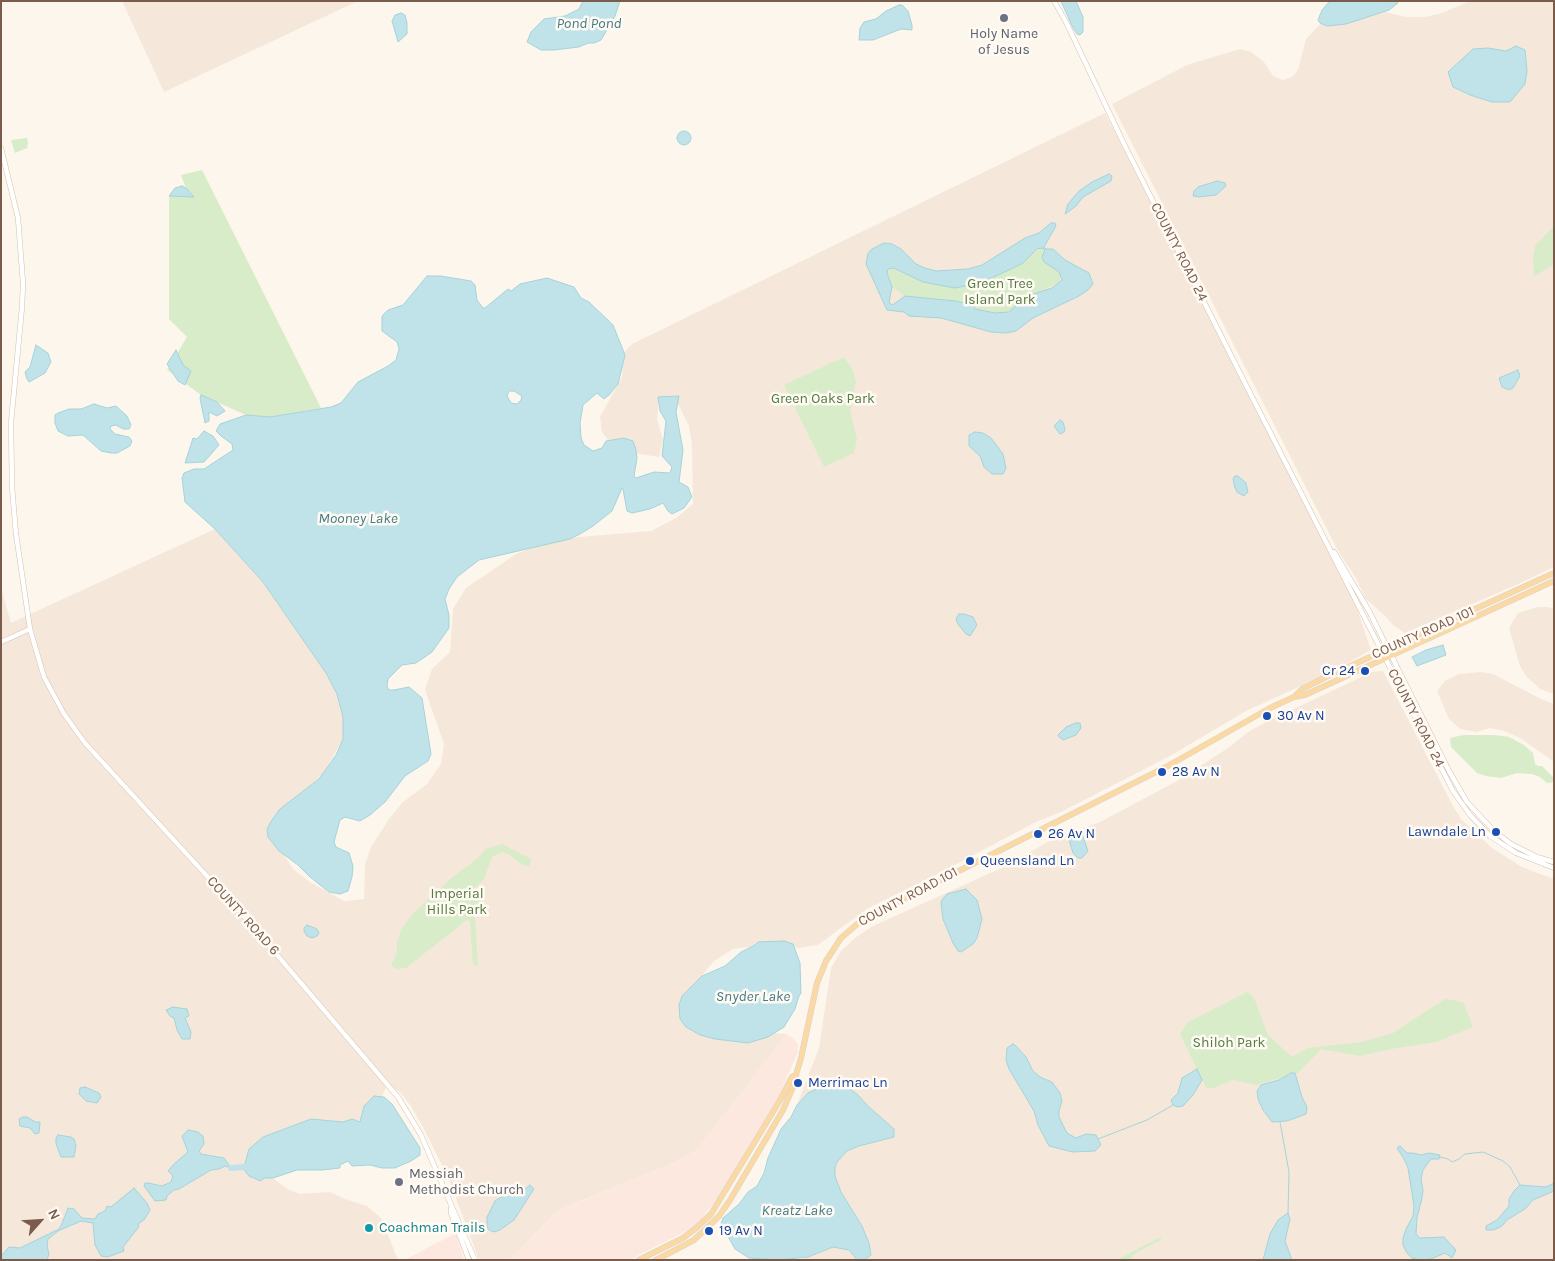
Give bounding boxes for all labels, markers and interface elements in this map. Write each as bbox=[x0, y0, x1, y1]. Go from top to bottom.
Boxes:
marker: Holy Name of Jesus bbox=[998, 12, 1010, 24]
water label: Pond Pond bbox=[556, 15, 622, 33]
place label: Holy Name of Jesus bbox=[970, 26, 1038, 58]
street label: COUNTY ROAD 24 bbox=[1147, 200, 1211, 304]
park label: Green Tree Island Park bbox=[964, 276, 1036, 308]
park label: Green Oaks Park bbox=[771, 391, 875, 407]
water label: Mooney Lake bbox=[318, 510, 398, 528]
street label: COUNTY ROAD 101 bbox=[1369, 603, 1477, 663]
place label: Cr 24 bbox=[1322, 663, 1355, 679]
marker: Cr 24 bbox=[1359, 665, 1371, 677]
street label: COUNTY ROAD 24 bbox=[1384, 666, 1448, 770]
place label: 30 Av N bbox=[1277, 708, 1325, 724]
marker: 30 Av N bbox=[1261, 710, 1273, 722]
place label: 28 Av N bbox=[1172, 764, 1220, 780]
marker: 28 Av N bbox=[1156, 766, 1168, 778]
place label: Lawndale Ln bbox=[1408, 824, 1486, 840]
place label: 26 Av N bbox=[1048, 826, 1095, 842]
marker: Lawndale Ln bbox=[1490, 826, 1502, 838]
marker: 26 Av N bbox=[1032, 828, 1044, 840]
place label: Queensland Ln bbox=[980, 853, 1074, 869]
marker: Queensland Ln bbox=[964, 855, 976, 867]
street label: COUNTY ROAD 101 bbox=[855, 864, 961, 930]
street label: COUNTY ROAD 6 bbox=[203, 873, 283, 959]
park label: Imperial Hills Park bbox=[427, 886, 487, 919]
water label: Snyder Lake bbox=[716, 988, 790, 1006]
park label: Shiloh Park bbox=[1193, 1035, 1265, 1051]
place label: Merrimac Ln bbox=[808, 1075, 888, 1091]
marker: Merrimac Ln bbox=[792, 1077, 804, 1089]
place label: Messiah Methodist Church bbox=[409, 1166, 524, 1198]
marker: Messiah Methodist Church bbox=[393, 1176, 405, 1188]
north arrow bbox=[15, 1196, 65, 1246]
water label: Kreatz Lake bbox=[762, 1202, 832, 1220]
text: N bbox=[44, 1206, 64, 1222]
place label: Coachman Trails bbox=[379, 1220, 485, 1236]
marker: Coachman Trails bbox=[363, 1222, 375, 1234]
place label: 19 Av N bbox=[719, 1223, 763, 1239]
marker: 19 Av N bbox=[703, 1225, 715, 1237]

